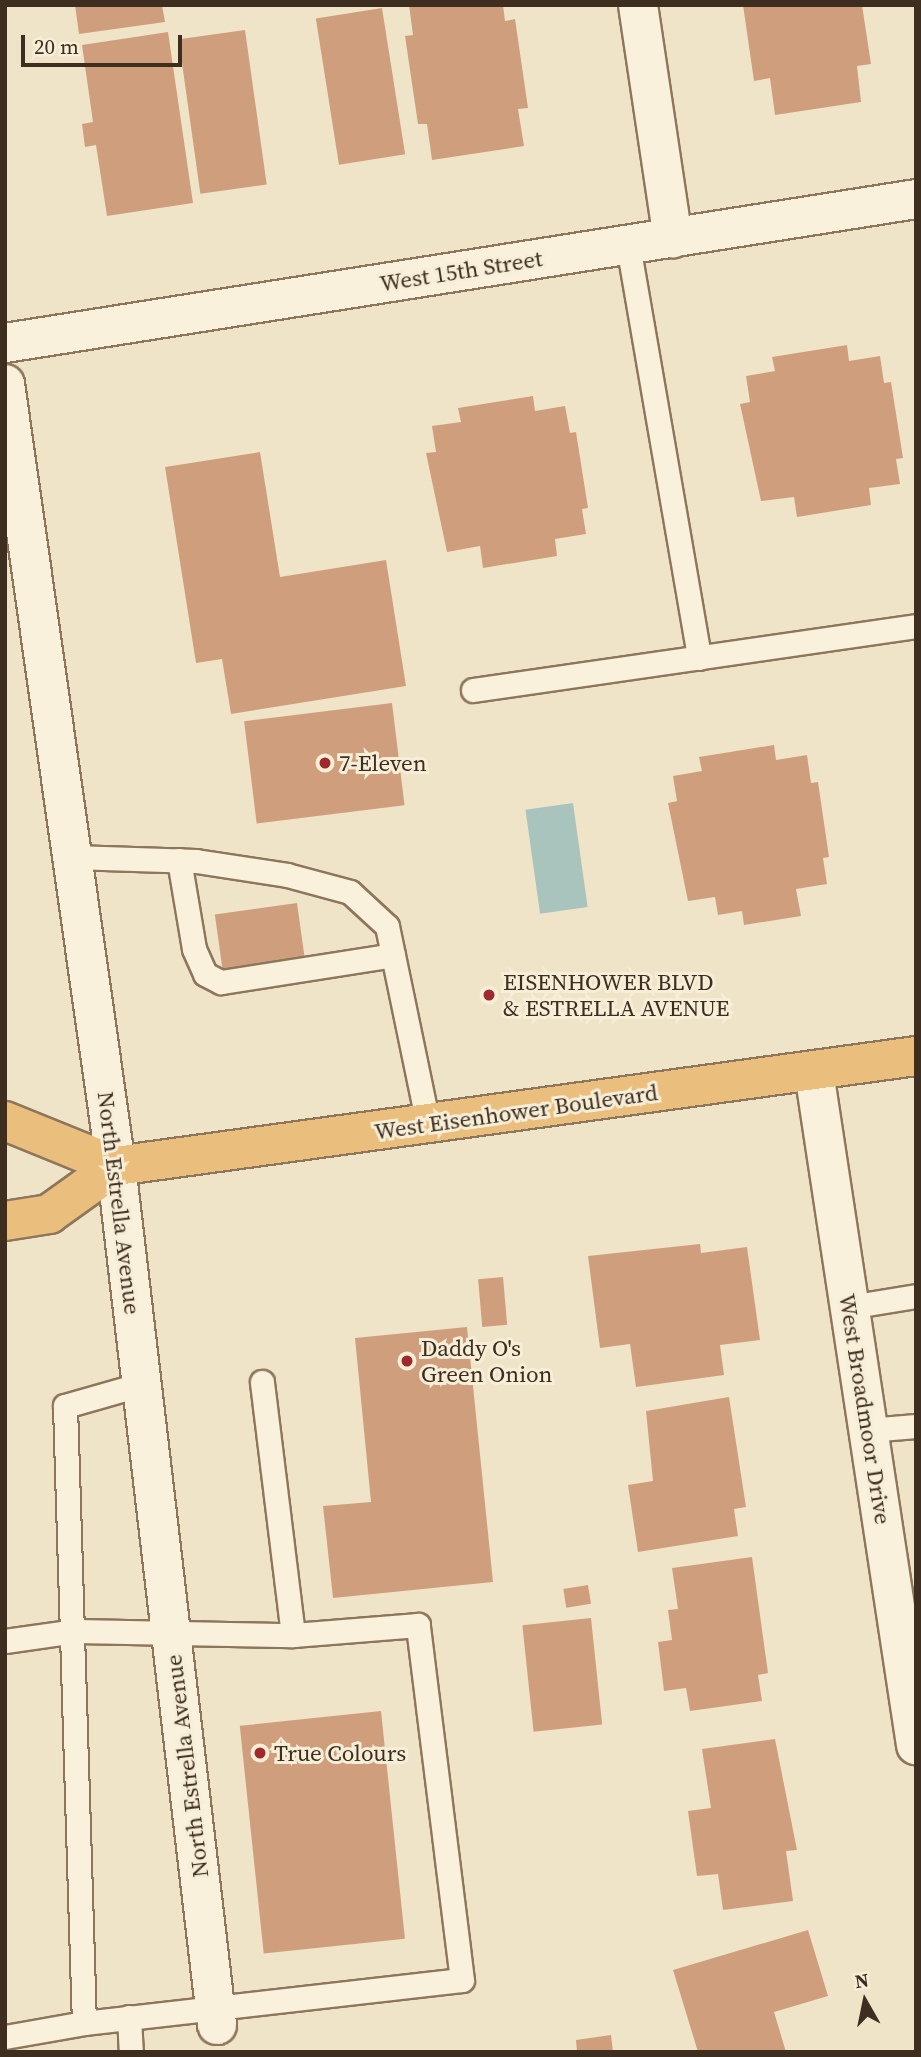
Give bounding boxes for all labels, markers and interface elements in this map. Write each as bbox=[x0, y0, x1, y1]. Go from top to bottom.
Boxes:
scale bar bbox=[24, 21, 186, 65]
text: 20 m bbox=[34, 32, 79, 61]
street label: West 15th Street bbox=[378, 245, 544, 297]
place label: 7-Eleven bbox=[339, 749, 427, 777]
marker: 7-Eleven bbox=[317, 755, 333, 771]
place label: EISENHOWER BLVD & ESTRELLA AVENUE bbox=[503, 968, 729, 1022]
marker: EISENHOWER BLVD & ESTRELLA AVENUE bbox=[481, 987, 497, 1003]
street label: West Eisenhower Boulevard bbox=[373, 1078, 659, 1146]
street label: North Estrella Avenue bbox=[92, 1090, 146, 1316]
street label: West Broadmoor Drive bbox=[833, 1292, 897, 1526]
place label: Daddy O's Green Onion bbox=[421, 1334, 553, 1388]
marker: Daddy O's Green Onion bbox=[399, 1353, 415, 1369]
street label: North Estrella Avenue bbox=[160, 1653, 214, 1879]
place label: True Colours bbox=[274, 1739, 406, 1767]
marker: True Colours bbox=[252, 1745, 268, 1761]
north arrow bbox=[830, 1966, 900, 2036]
text: N bbox=[853, 1966, 871, 1994]

